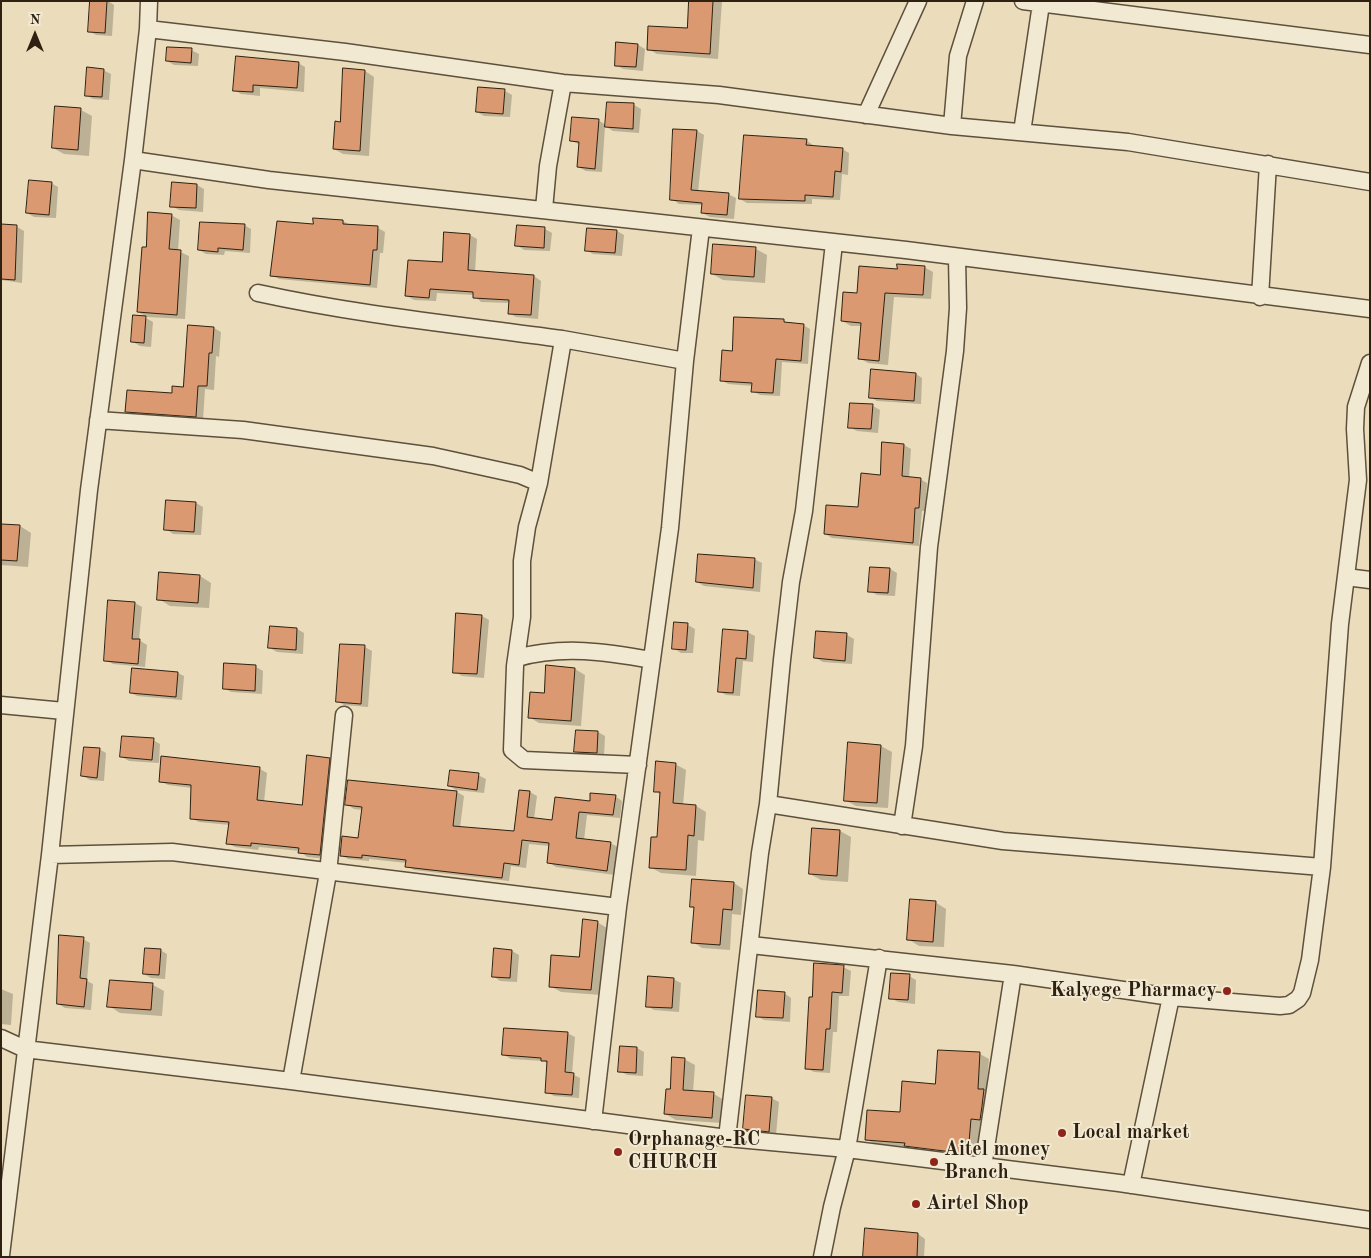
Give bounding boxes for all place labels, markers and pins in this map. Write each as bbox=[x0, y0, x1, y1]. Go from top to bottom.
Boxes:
place label: Kalyege Pharmacy bbox=[1050, 979, 1217, 1003]
marker: Kalyege Pharmacy bbox=[1221, 985, 1233, 997]
place label: Local market bbox=[1072, 1121, 1190, 1145]
marker: Local market bbox=[1056, 1127, 1068, 1139]
place label: Orphanage-RC CHURCH bbox=[628, 1128, 760, 1175]
place label: Aitel money Branch bbox=[944, 1138, 1051, 1185]
marker: Orphanage-RC CHURCH bbox=[612, 1146, 624, 1158]
marker: Aitel money Branch bbox=[928, 1156, 940, 1168]
place label: Airtel Shop bbox=[926, 1192, 1029, 1216]
marker: Airtel Shop bbox=[910, 1198, 922, 1210]

